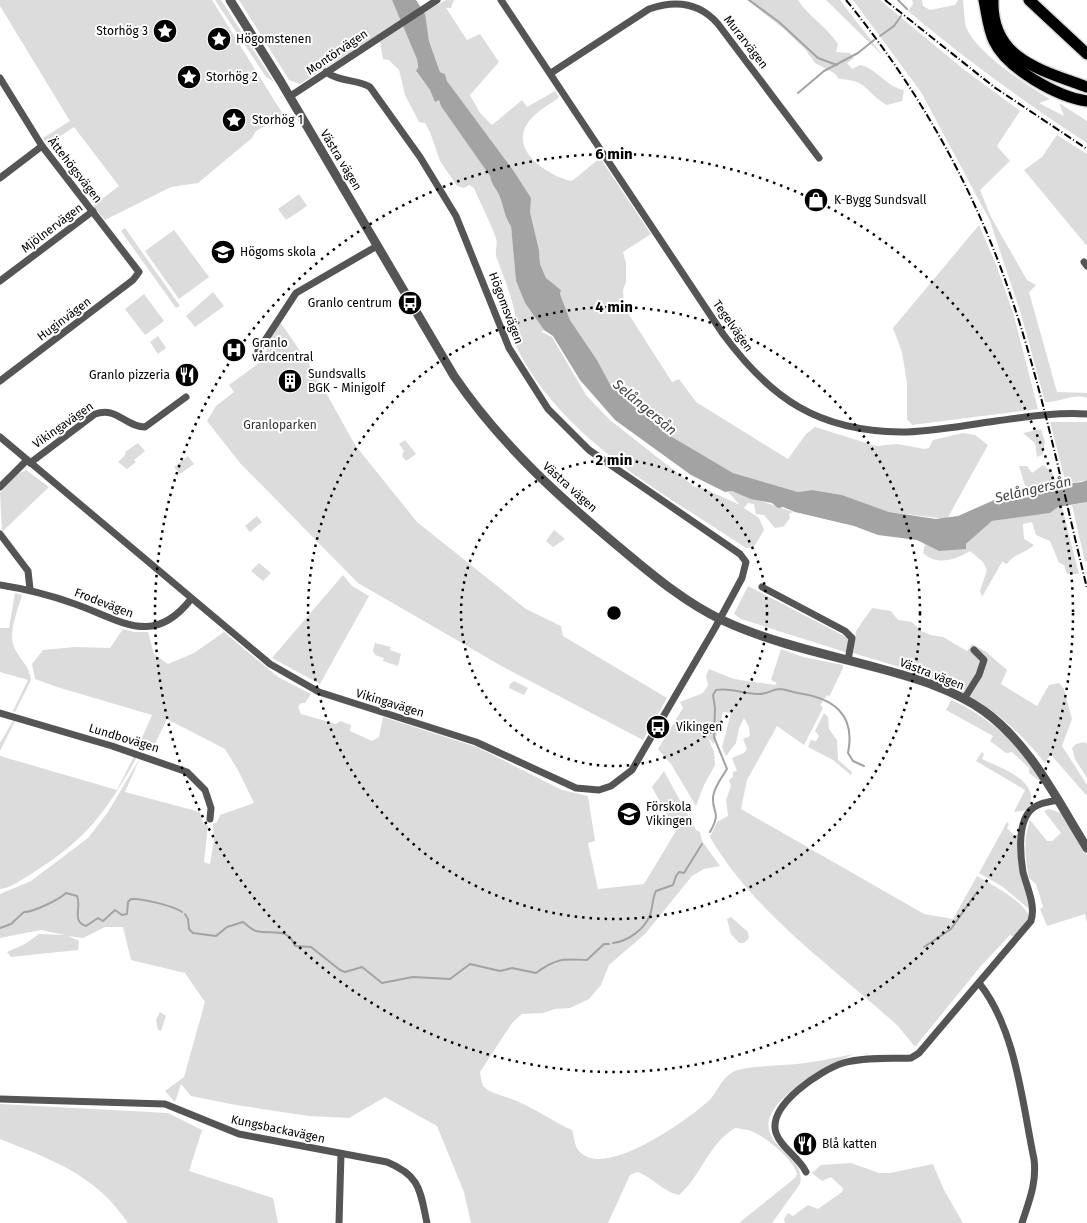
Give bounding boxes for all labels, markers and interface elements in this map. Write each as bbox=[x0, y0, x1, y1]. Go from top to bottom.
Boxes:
street label: Murarvägen bbox=[721, 13, 771, 71]
place icon: Storhög 3 bbox=[152, 18, 178, 44]
place label: Storhög 3 bbox=[96, 24, 148, 38]
place icon: Högomstenen bbox=[206, 26, 232, 52]
street label: Montörvägen bbox=[304, 26, 370, 78]
place label: Högomstenen bbox=[236, 32, 311, 46]
place icon: Storhög 2 bbox=[176, 64, 202, 90]
place label: Storhög 2 bbox=[206, 70, 258, 84]
place icon: Storhög 1 bbox=[221, 107, 247, 133]
place label: Storhög 1 bbox=[252, 113, 303, 127]
street label: Västra vägen bbox=[317, 127, 365, 193]
street label: Ättehögsvägen bbox=[45, 134, 106, 206]
text: 6 min bbox=[595, 145, 633, 163]
shop icon: K-Bygg Sundsvall bbox=[803, 187, 829, 213]
place label: K-Bygg Sundsvall bbox=[834, 193, 927, 207]
street label: Mjölnervägen bbox=[19, 200, 85, 256]
school or university icon: Högoms skola bbox=[210, 239, 236, 265]
place label: Högoms skola bbox=[240, 245, 316, 259]
street label: Högomsvägen bbox=[486, 270, 526, 346]
bus stop icon: Granlo centrum bbox=[397, 290, 423, 316]
street label: Huginvägen bbox=[34, 294, 94, 344]
place label: Granlo centrum bbox=[308, 296, 392, 310]
street label: Tegelvägen bbox=[710, 297, 756, 355]
text: 4 min bbox=[595, 298, 633, 316]
place label: Granlo vårdcentral bbox=[252, 336, 314, 364]
hospital icon: Granlo vårdcentral bbox=[221, 337, 247, 363]
restaurant icon: Granlo pizzeria bbox=[174, 362, 200, 388]
place label: Sundsvalls BGK - Minigolf bbox=[308, 367, 386, 395]
place label: Granlo pizzeria bbox=[89, 368, 170, 382]
building icon: Sundsvalls BGK - Minigolf bbox=[277, 368, 303, 394]
water label: Selångersån bbox=[609, 375, 680, 439]
street label: Vikingavägen bbox=[30, 399, 96, 451]
park label: Granloparken bbox=[243, 418, 317, 432]
text: 2 min bbox=[596, 451, 632, 469]
street label: Västra vägen bbox=[540, 459, 600, 515]
water label: Selångersån bbox=[992, 472, 1073, 507]
street label: Frodevägen bbox=[72, 585, 136, 621]
centre of rings bbox=[605, 604, 623, 622]
street label: Västra vägen bbox=[898, 655, 966, 693]
street label: Vikingavägen bbox=[354, 686, 426, 720]
bus stop icon: Vikingen bbox=[645, 714, 671, 740]
place label: Vikingen bbox=[676, 720, 722, 734]
street label: Lundbovägen bbox=[87, 721, 161, 755]
place label: Förskola Vikingen bbox=[646, 800, 692, 828]
school or university icon: Förskola Vikingen bbox=[616, 801, 642, 827]
street label: Kungsbackavägen bbox=[230, 1112, 326, 1146]
restaurant icon: Blå katten bbox=[792, 1131, 818, 1157]
place label: Blå katten bbox=[822, 1137, 877, 1151]

